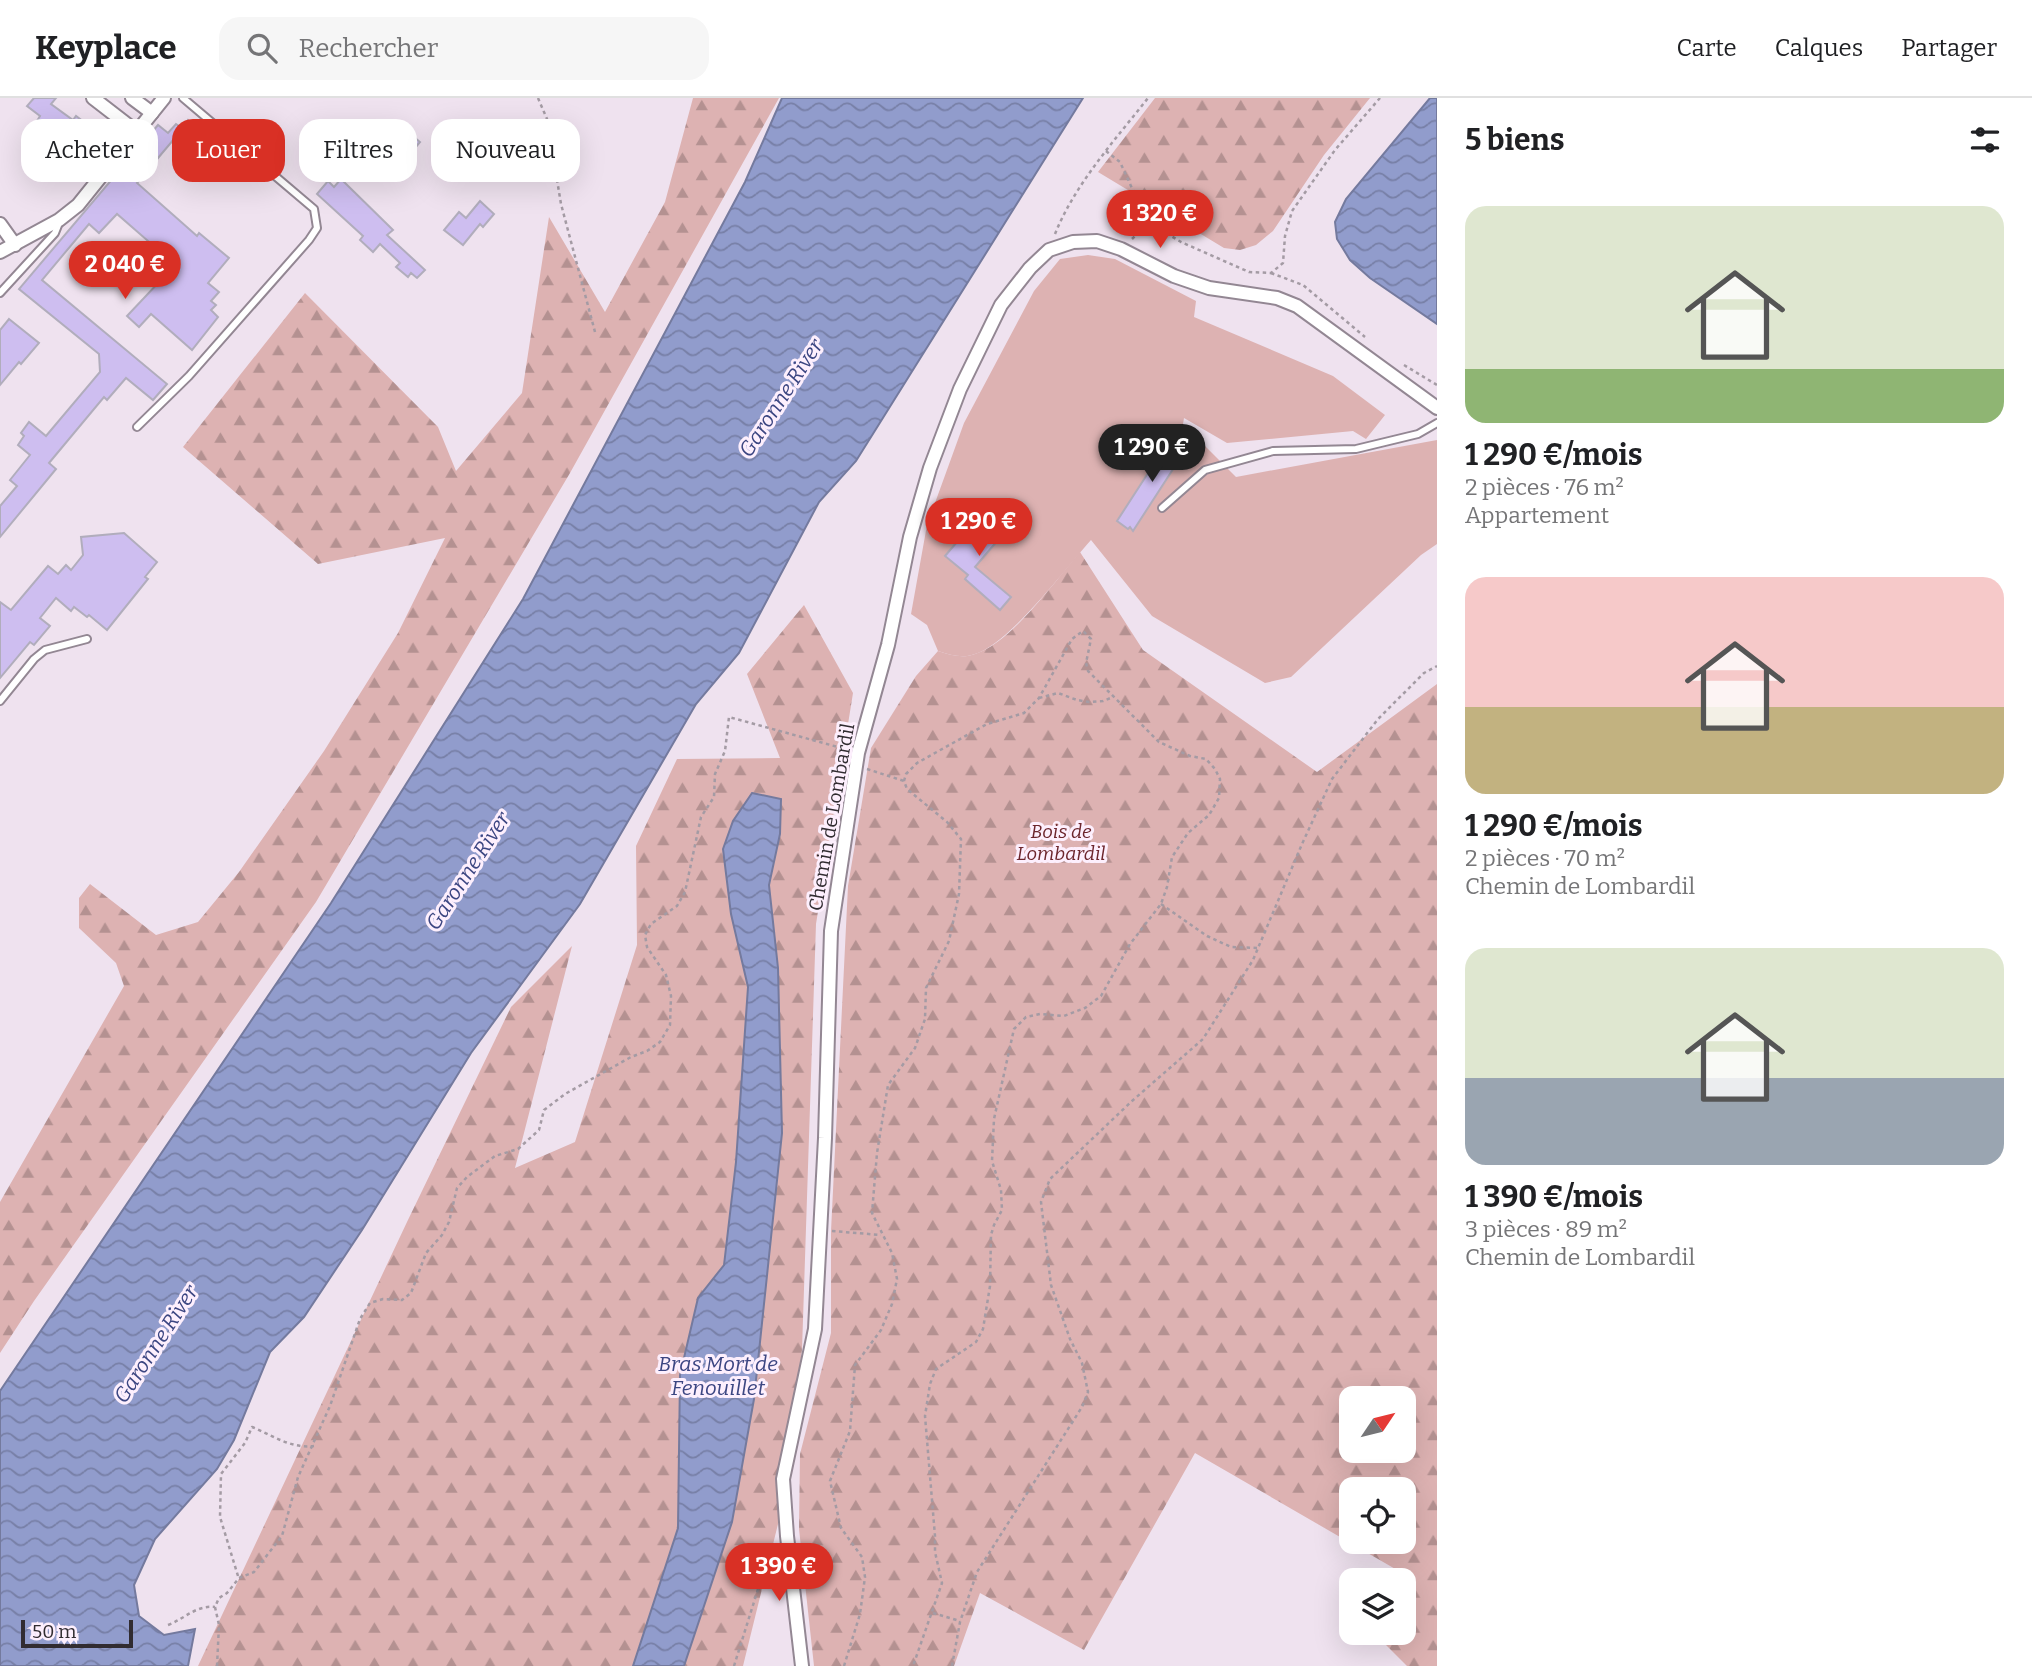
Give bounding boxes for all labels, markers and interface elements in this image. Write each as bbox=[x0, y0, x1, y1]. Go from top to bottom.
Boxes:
search box bbox=[219, 17, 709, 80]
text: Keyplace bbox=[35, 28, 177, 68]
icon: search bbox=[243, 29, 281, 67]
text: Rechercher bbox=[299, 33, 438, 64]
text: Carte bbox=[1677, 34, 1737, 62]
text: Calques bbox=[1775, 34, 1863, 62]
text: Partager bbox=[1901, 34, 1997, 62]
chip: Acheter bbox=[21, 119, 158, 182]
chip: Louer bbox=[172, 119, 285, 182]
chip: Filtres bbox=[299, 119, 417, 182]
chip: Nouveau bbox=[431, 119, 580, 182]
icon: filters bbox=[1966, 121, 2004, 159]
text: 5 biens bbox=[1465, 122, 1565, 158]
pin: 1 320 € bbox=[1095, 190, 1225, 250]
text: 1 320 € bbox=[1122, 199, 1198, 227]
pin: 2 040 € bbox=[60, 242, 190, 301]
text: 2 040 € bbox=[85, 250, 165, 278]
icon: home bbox=[1672, 252, 1798, 378]
water label: Garonne River bbox=[733, 333, 830, 462]
pin: 1 290 € bbox=[1087, 424, 1217, 484]
text: 1 290 € bbox=[1114, 433, 1190, 461]
text: 1 290 €/mois bbox=[1465, 437, 1643, 473]
text: 2 pièces · 76 m² bbox=[1465, 473, 1624, 501]
pin: 1 290 € bbox=[914, 498, 1044, 558]
text: Appartement bbox=[1465, 501, 1609, 529]
text: 1 290 € bbox=[941, 507, 1017, 535]
icon: home bbox=[1672, 623, 1798, 749]
street label: Chemin de Lombardil bbox=[804, 722, 859, 913]
water label: Garonne River bbox=[420, 806, 517, 935]
text: 1 290 €/mois bbox=[1465, 808, 1643, 844]
park label: Bois de Lombardil bbox=[1016, 820, 1106, 865]
text: 2 pièces · 70 m² bbox=[1465, 844, 1625, 872]
text: Chemin de Lombardil bbox=[1465, 872, 1695, 900]
icon: home bbox=[1672, 994, 1798, 1120]
text: 1 390 €/mois bbox=[1465, 1179, 1643, 1215]
text: 3 pièces · 89 m² bbox=[1465, 1215, 1627, 1243]
text: Chemin de Lombardil bbox=[1465, 1243, 1695, 1271]
water label: Garonne River bbox=[108, 1279, 205, 1408]
water label: Bras Mort de Fenouillet bbox=[658, 1351, 778, 1401]
north arrow bbox=[1339, 1386, 1416, 1463]
map controls bbox=[1339, 1386, 1416, 1645]
button: locate bbox=[1339, 1477, 1416, 1554]
pin: 1 390 € bbox=[714, 1544, 844, 1603]
text: 1 390 € bbox=[741, 1552, 817, 1580]
button: layers bbox=[1339, 1568, 1416, 1645]
scale bar bbox=[21, 1617, 133, 1649]
text: 50 m bbox=[32, 1620, 76, 1643]

